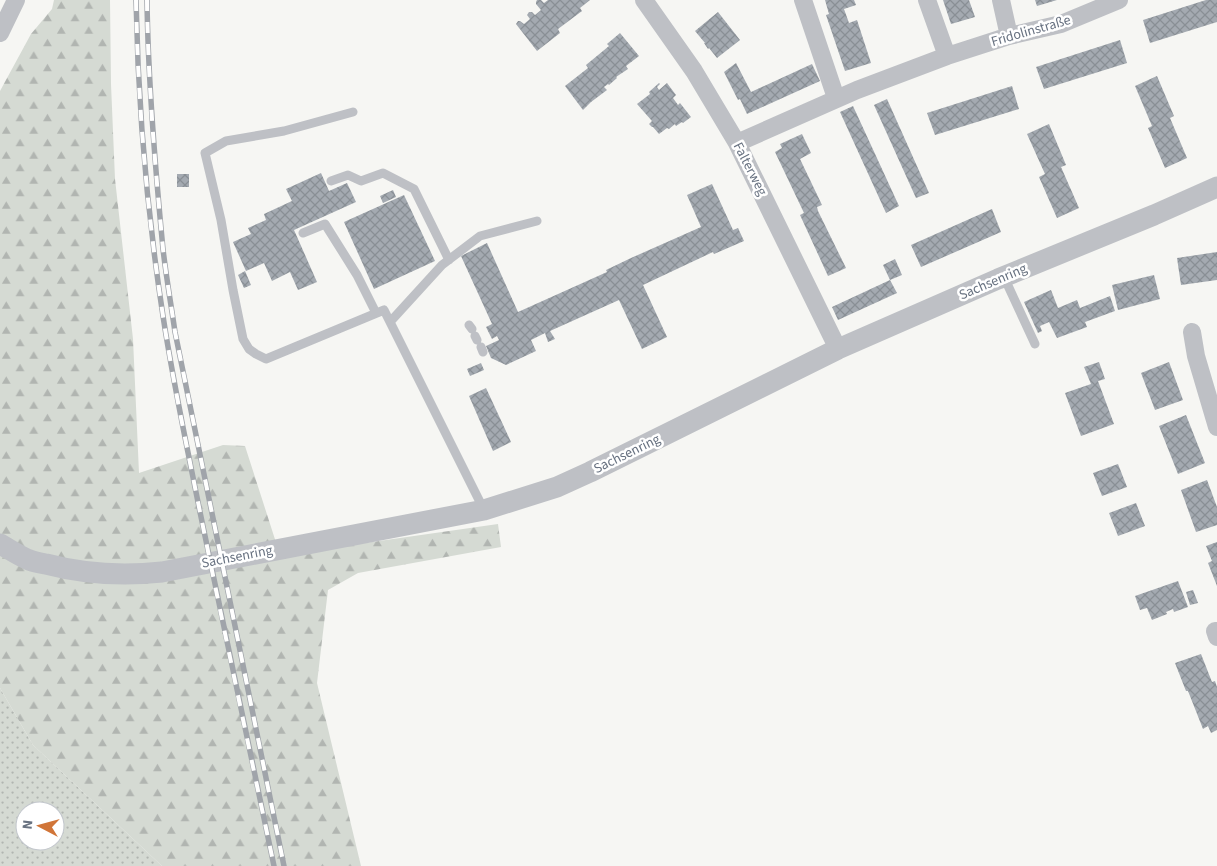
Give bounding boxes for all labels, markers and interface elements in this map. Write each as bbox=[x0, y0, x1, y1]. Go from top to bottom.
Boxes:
street label: Fridolinstraße bbox=[989, 10, 1073, 52]
street label: Falterweg bbox=[728, 139, 772, 199]
street label: Sachsenring bbox=[956, 259, 1030, 305]
street label: Sachsenring bbox=[590, 429, 664, 479]
street label: Sachsenring bbox=[200, 540, 274, 574]
north arrow bbox=[15, 801, 65, 851]
text: N bbox=[18, 819, 38, 830]

